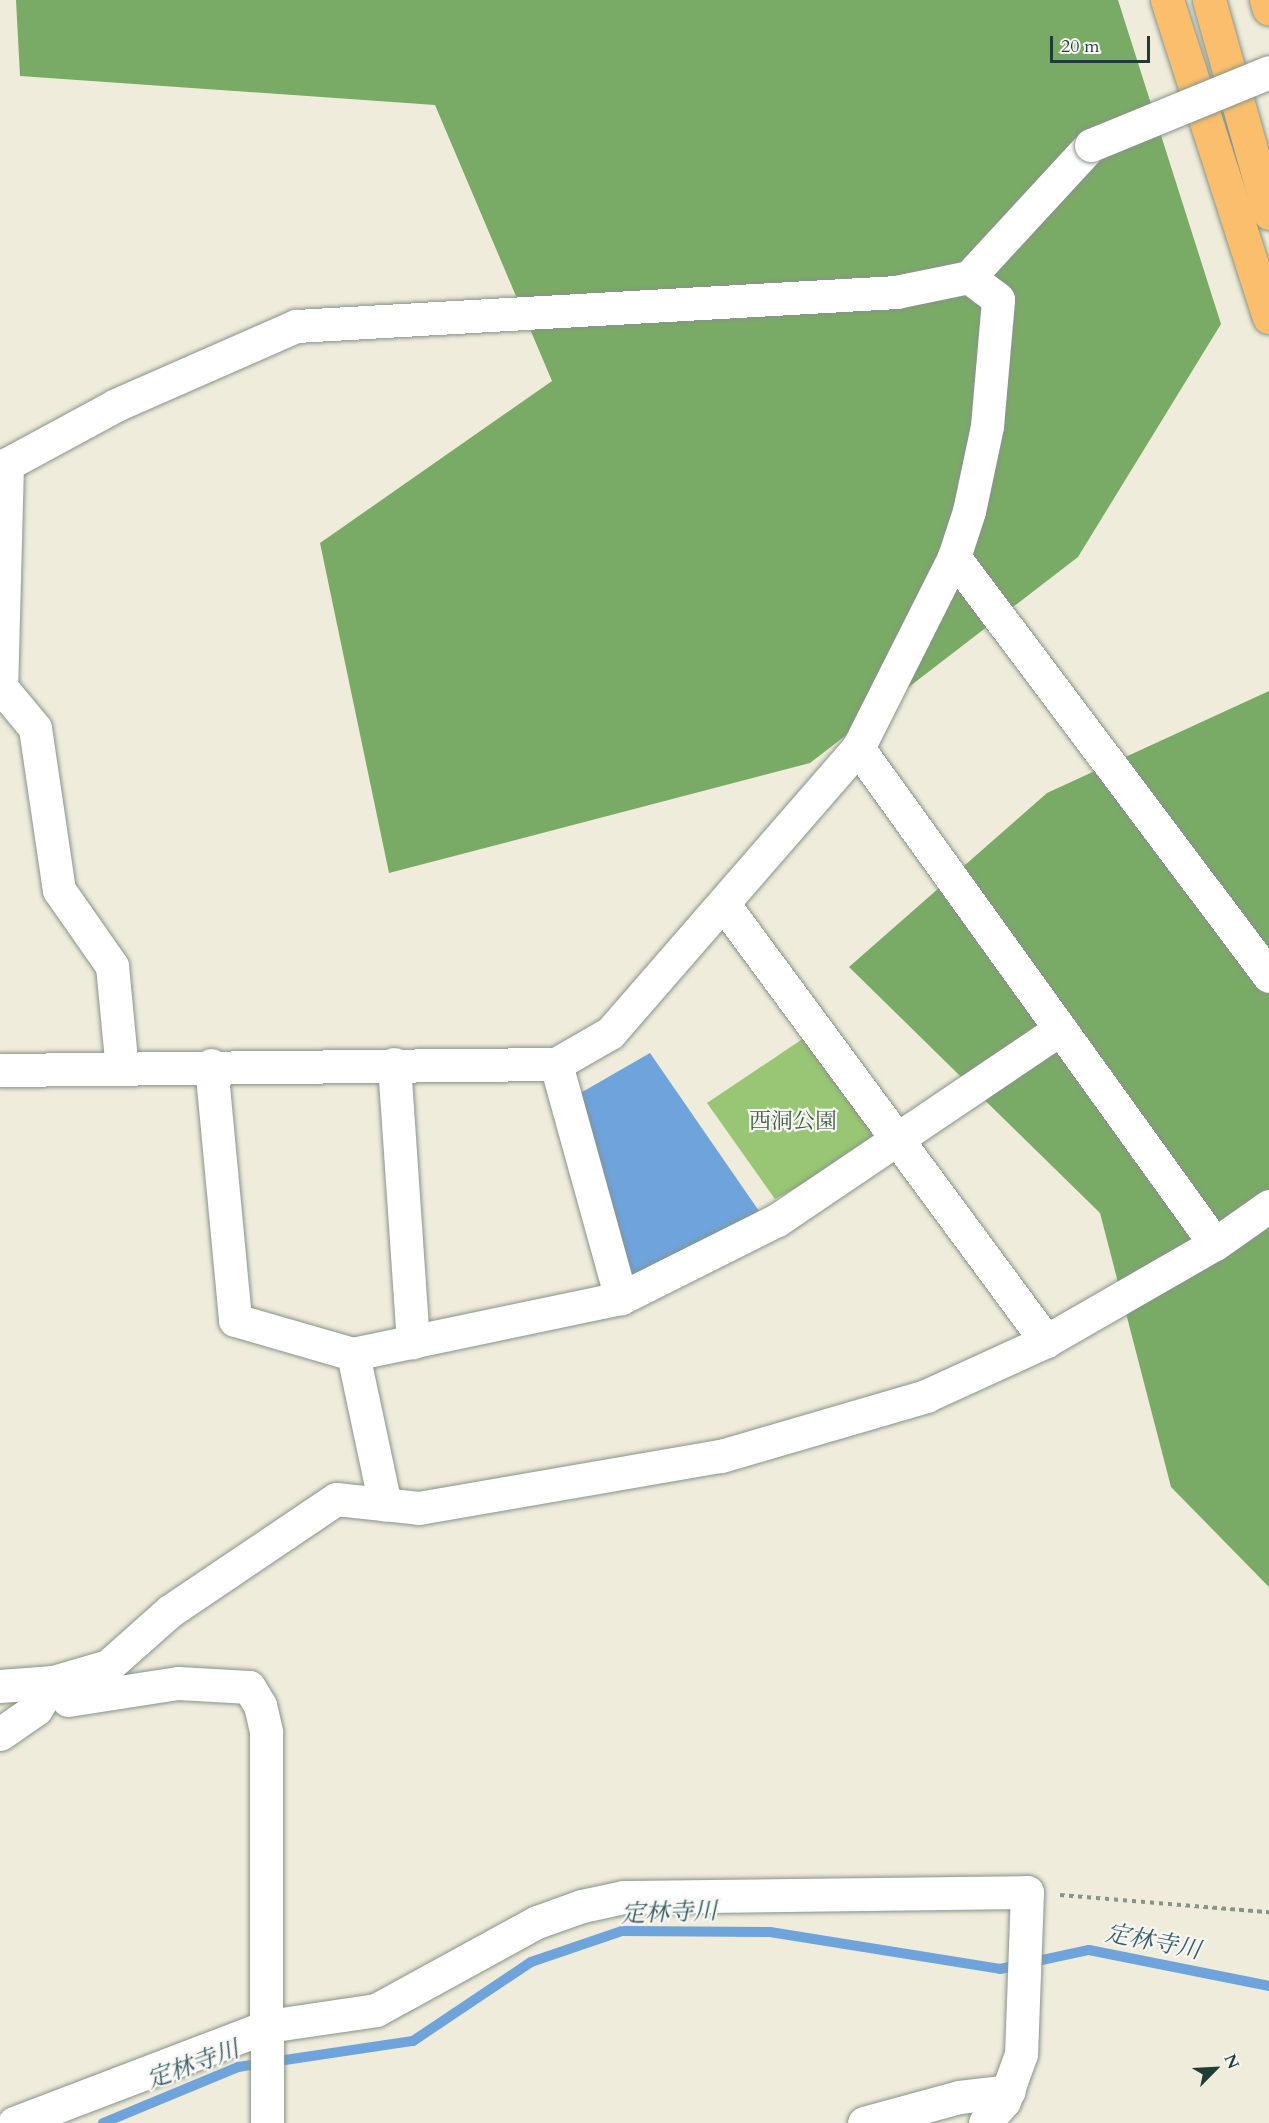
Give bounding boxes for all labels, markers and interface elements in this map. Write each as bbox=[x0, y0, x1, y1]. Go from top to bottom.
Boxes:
scale bar bbox=[1053, 24, 1154, 62]
text: 20 m bbox=[1061, 34, 1100, 59]
park label: 西洞公園 bbox=[749, 1109, 837, 1135]
water label: 定林寺川 bbox=[621, 1897, 717, 1929]
water label: 定林寺川 bbox=[1103, 1919, 1203, 1965]
water label: 定林寺川 bbox=[143, 2035, 243, 2095]
north arrow bbox=[1185, 2039, 1245, 2099]
text: N bbox=[1219, 2051, 1244, 2072]

